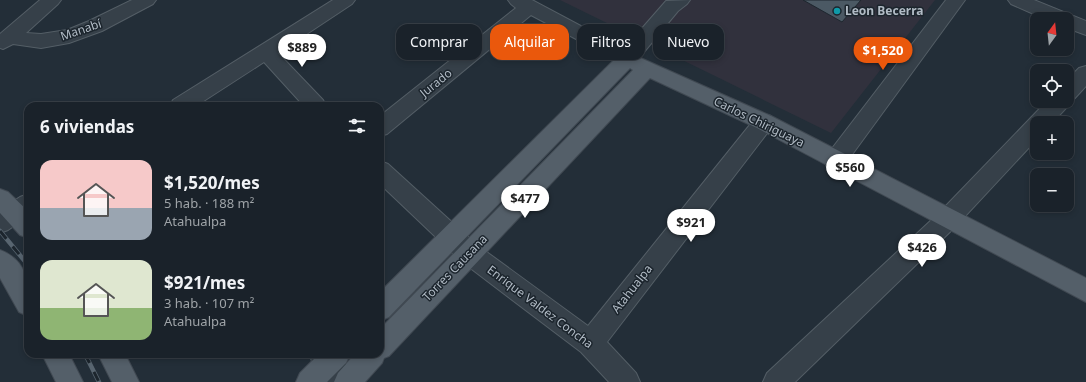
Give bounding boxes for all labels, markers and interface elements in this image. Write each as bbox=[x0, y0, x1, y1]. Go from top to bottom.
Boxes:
place label: Leon Becerra bbox=[845, 2, 923, 19]
marker: Leon Becerra bbox=[832, 6, 842, 16]
north arrow bbox=[1030, 12, 1074, 56]
map controls bbox=[1030, 12, 1074, 212]
street label: Manabí bbox=[58, 14, 104, 44]
chip: Comprar bbox=[396, 24, 482, 60]
chip: Alquilar bbox=[490, 24, 569, 60]
chip: Filtros bbox=[577, 24, 645, 60]
chip: Nuevo bbox=[653, 24, 724, 60]
pin: $889 bbox=[278, 34, 326, 68]
pin: $1,520 bbox=[850, 37, 916, 71]
text: $889 bbox=[287, 38, 317, 56]
text: $1,520 bbox=[863, 41, 903, 59]
street label: Jurado bbox=[415, 64, 455, 101]
button: locate bbox=[1030, 64, 1074, 108]
street label: Carlos Chiriguaya bbox=[711, 92, 807, 151]
text: 6 viviendas bbox=[40, 115, 134, 138]
icon: filters bbox=[346, 115, 368, 137]
button: + bbox=[1030, 116, 1074, 160]
pin: $560 bbox=[826, 154, 874, 188]
text: $560 bbox=[835, 158, 865, 176]
button: − bbox=[1030, 168, 1074, 212]
text: $1,520/mes bbox=[164, 171, 260, 194]
icon: home bbox=[72, 176, 120, 224]
pin: $477 bbox=[501, 185, 549, 219]
text: $477 bbox=[510, 189, 540, 207]
text: 5 hab. · 188 m² bbox=[164, 194, 254, 212]
pin: $921 bbox=[667, 209, 715, 243]
text: Atahualpa bbox=[164, 212, 226, 230]
text: $921 bbox=[676, 213, 706, 231]
street label: Torres Causana bbox=[418, 231, 491, 305]
pin: $426 bbox=[898, 234, 946, 268]
text: $426 bbox=[907, 238, 937, 256]
street label: Enrique Valdez Concha bbox=[484, 261, 597, 352]
street label: Atahualpa bbox=[607, 261, 656, 317]
text: $921/mes bbox=[164, 271, 245, 294]
icon: home bbox=[72, 276, 120, 324]
text: 3 hab. · 107 m² bbox=[164, 294, 254, 312]
text: Atahualpa bbox=[164, 312, 226, 330]

